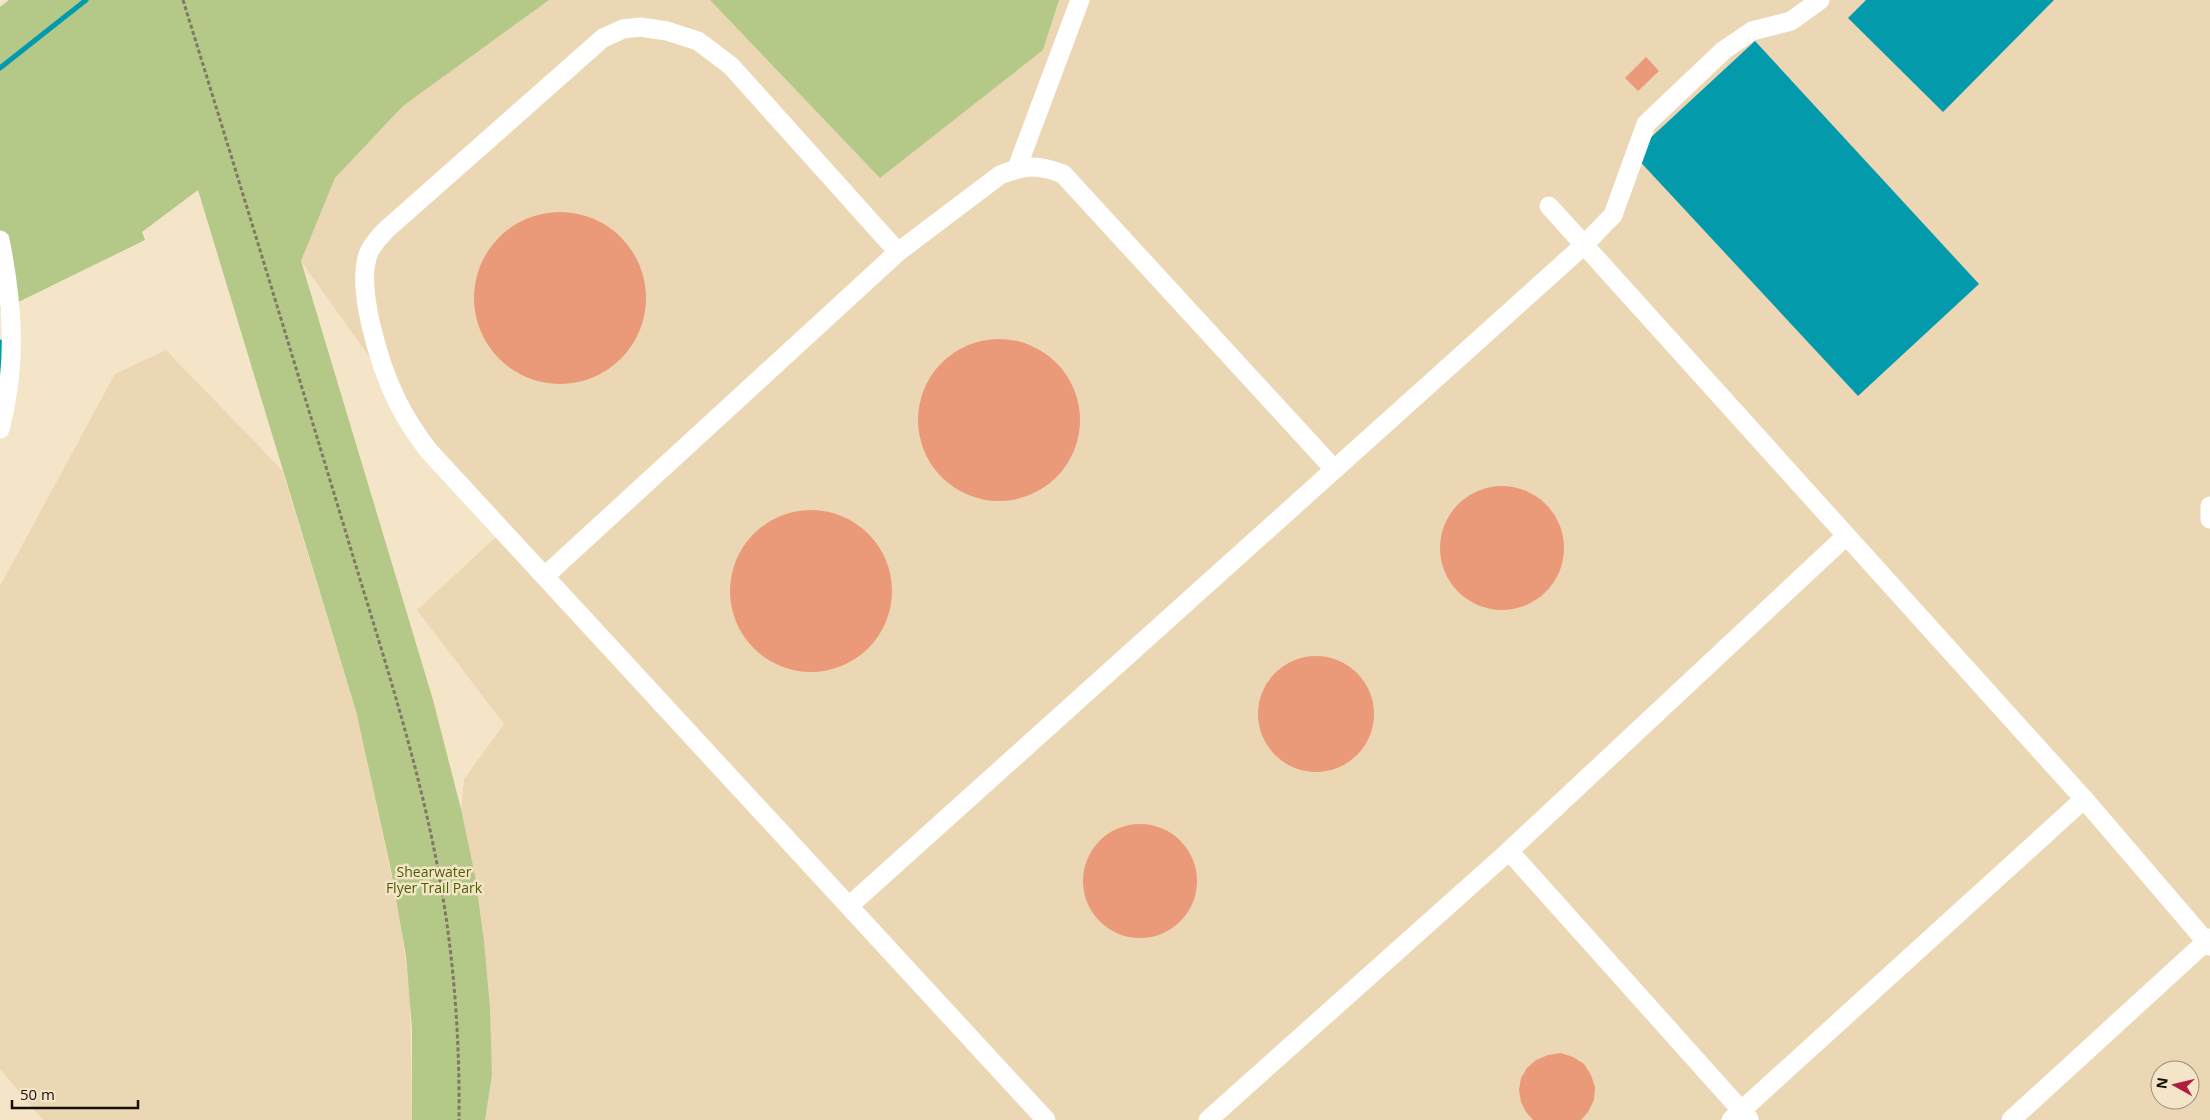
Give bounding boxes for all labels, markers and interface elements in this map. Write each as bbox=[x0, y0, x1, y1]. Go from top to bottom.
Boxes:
park label: Shearwater Flyer Trail Park bbox=[386, 862, 483, 897]
north arrow bbox=[2150, 1060, 2200, 1110]
text: N bbox=[2151, 1076, 2172, 1090]
scale bar bbox=[12, 1078, 139, 1110]
text: 50 m bbox=[20, 1084, 55, 1104]

